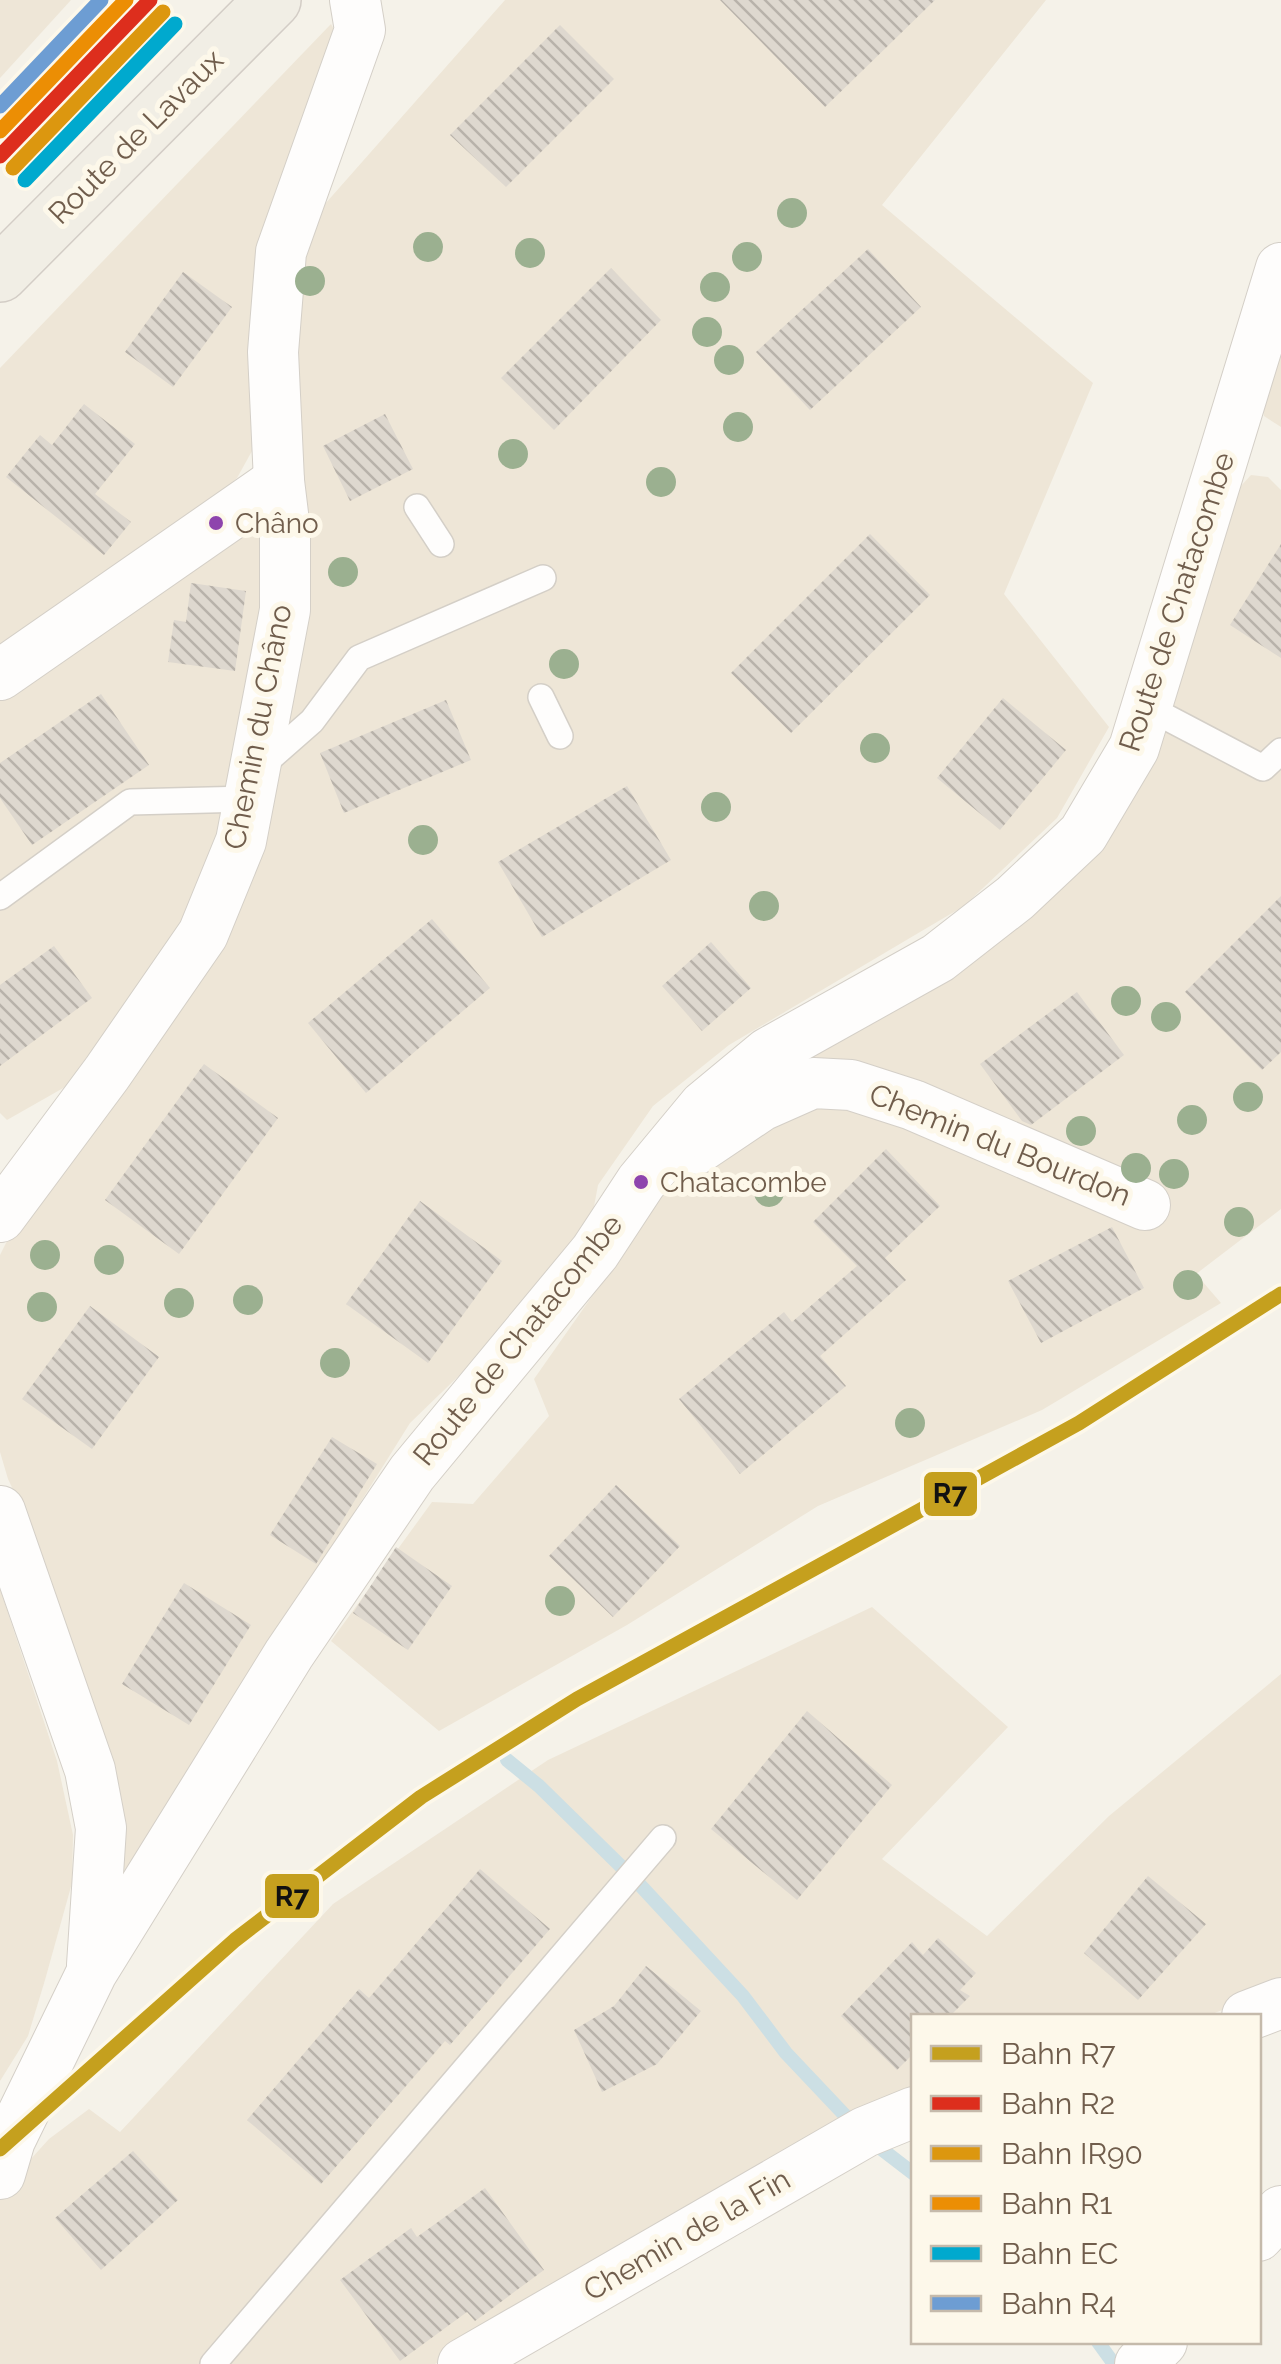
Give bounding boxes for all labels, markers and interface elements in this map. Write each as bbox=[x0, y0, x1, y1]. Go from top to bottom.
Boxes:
street label: Route de Lavaux bbox=[41, 42, 230, 231]
street label: Route de Chatacombe bbox=[1112, 448, 1241, 756]
place label: Châno bbox=[235, 507, 319, 540]
marker: Châno bbox=[206, 513, 226, 533]
street label: Chemin du Châno bbox=[217, 601, 298, 852]
street label: Chemin du Bourdon bbox=[864, 1076, 1136, 1213]
place label: Chatacombe bbox=[660, 1166, 827, 1199]
marker: Chatacombe bbox=[631, 1172, 651, 1192]
street label: Route de Chatacombe bbox=[406, 1207, 629, 1472]
line badge: R7 bbox=[922, 1470, 979, 1518]
text: R7 bbox=[933, 1477, 967, 1510]
line badge: R7 bbox=[263, 1872, 321, 1920]
text: R7 bbox=[275, 1880, 309, 1913]
legend bbox=[911, 2014, 1261, 2344]
text: Bahn R7 bbox=[1001, 2036, 1116, 2071]
text: Bahn R2 bbox=[1001, 2086, 1115, 2121]
text: Bahn IR90 bbox=[1001, 2136, 1143, 2171]
street label: Chemin de la Fin bbox=[577, 2161, 796, 2308]
text: Bahn R1 bbox=[1001, 2186, 1113, 2221]
text: Bahn EC bbox=[1001, 2236, 1118, 2271]
text: Bahn R4 bbox=[1001, 2286, 1116, 2321]

